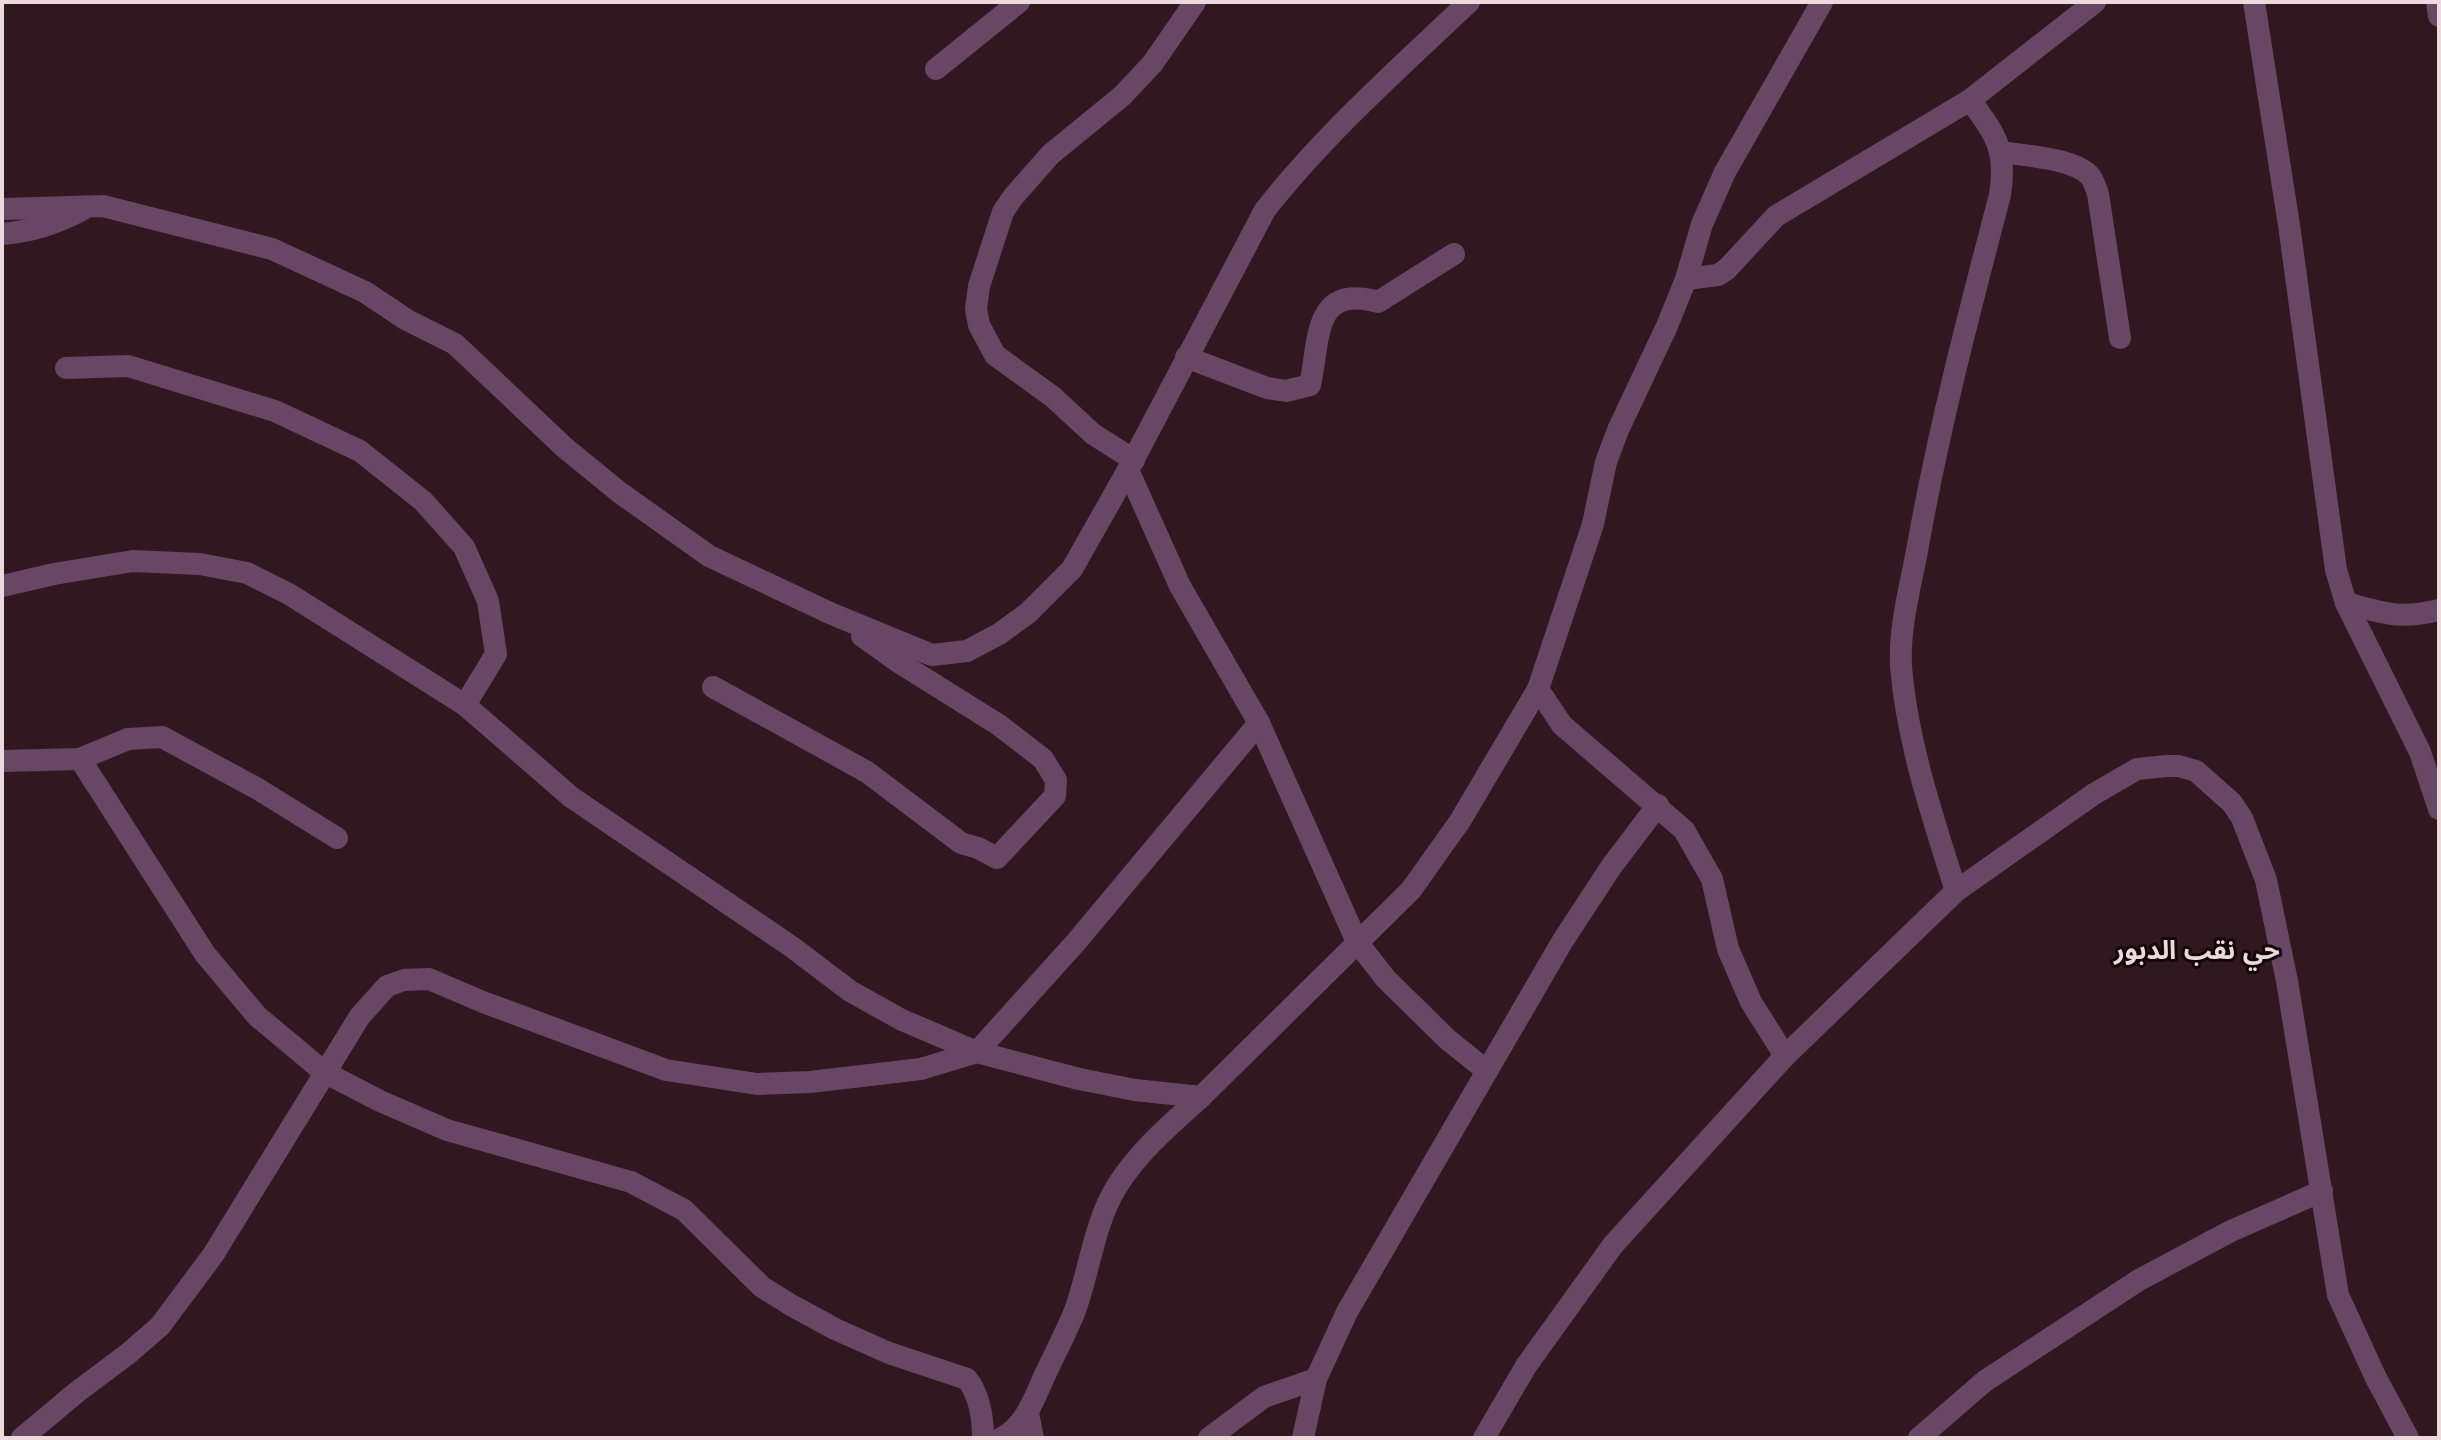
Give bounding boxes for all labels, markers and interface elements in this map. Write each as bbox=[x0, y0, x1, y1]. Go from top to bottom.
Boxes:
district label: حي نقب الدبور bbox=[2113, 935, 2280, 971]

